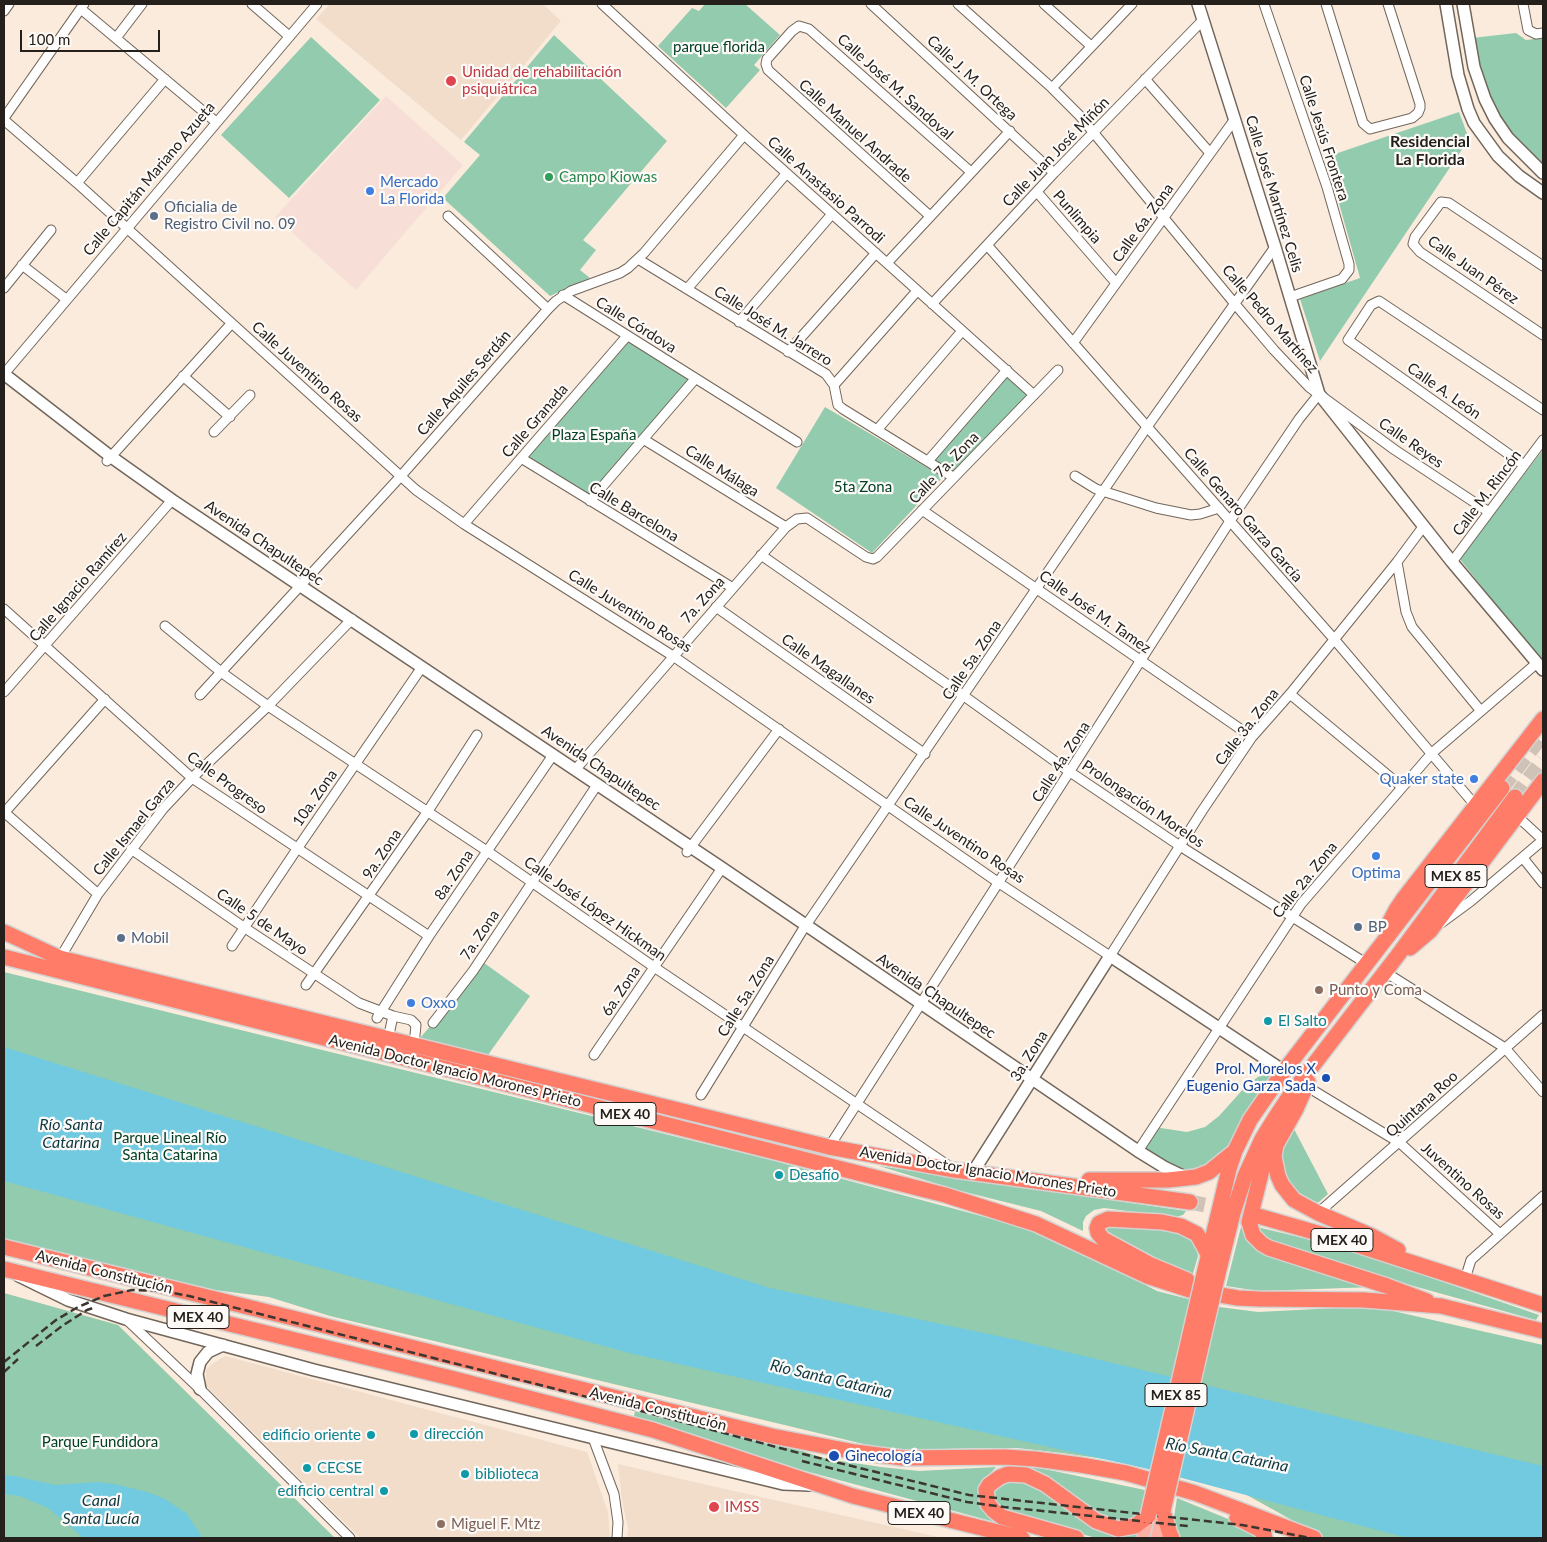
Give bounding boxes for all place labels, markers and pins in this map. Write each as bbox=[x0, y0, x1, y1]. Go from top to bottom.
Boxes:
place label: Unidad de rehabilitación psiquiátrica bbox=[462, 63, 622, 98]
marker: Unidad de rehabilitación psiquiátrica bbox=[444, 74, 458, 88]
place label: Campo Kiowas bbox=[559, 168, 657, 186]
marker: Campo Kiowas bbox=[543, 171, 555, 183]
place label: Mercado La Florida bbox=[380, 173, 444, 208]
marker: Mercado La Florida bbox=[364, 185, 376, 197]
place label: Oficialia de Registro Civil no. 09 bbox=[164, 198, 296, 233]
marker: Oficialia de Registro Civil no. 09 bbox=[148, 210, 160, 222]
place label: Quaker state bbox=[1379, 770, 1464, 788]
marker: Quaker state bbox=[1468, 773, 1480, 785]
marker: Optima bbox=[1370, 850, 1382, 862]
place label: Optima bbox=[1351, 864, 1401, 882]
place label: BP bbox=[1368, 918, 1387, 936]
marker: BP bbox=[1352, 921, 1364, 933]
place label: Mobil bbox=[131, 929, 169, 947]
marker: Mobil bbox=[115, 932, 127, 944]
place label: Punto y Coma bbox=[1329, 981, 1422, 999]
marker: Punto y Coma bbox=[1313, 984, 1325, 996]
place label: Oxxo bbox=[421, 994, 456, 1012]
marker: Oxxo bbox=[405, 997, 417, 1009]
place label: El Salto bbox=[1278, 1012, 1327, 1030]
marker: El Salto bbox=[1262, 1015, 1274, 1027]
place label: Prol. Morelos X Eugenio Garza Sada bbox=[1186, 1060, 1316, 1095]
marker: Prol. Morelos X Eugenio Garza Sada bbox=[1320, 1072, 1332, 1084]
place label: Desafío bbox=[789, 1166, 839, 1184]
marker: Desafío bbox=[773, 1169, 785, 1181]
place label: dirección bbox=[424, 1425, 484, 1443]
place label: edificio oriente bbox=[262, 1426, 361, 1444]
marker: dirección bbox=[408, 1428, 420, 1440]
marker: edificio oriente bbox=[365, 1429, 377, 1441]
place label: Ginecología bbox=[845, 1447, 922, 1465]
marker: Ginecología bbox=[827, 1449, 841, 1463]
place label: CECSE bbox=[317, 1459, 362, 1477]
marker: CECSE bbox=[301, 1462, 313, 1474]
place label: biblioteca bbox=[475, 1465, 539, 1483]
marker: biblioteca bbox=[459, 1468, 471, 1480]
place label: edificio central bbox=[277, 1482, 374, 1500]
marker: edificio central bbox=[378, 1485, 390, 1497]
place label: IMSS bbox=[725, 1498, 759, 1516]
marker: IMSS bbox=[707, 1500, 721, 1514]
place label: Miguel F. Mtz bbox=[451, 1515, 540, 1533]
marker: Miguel F. Mtz bbox=[435, 1518, 447, 1530]

